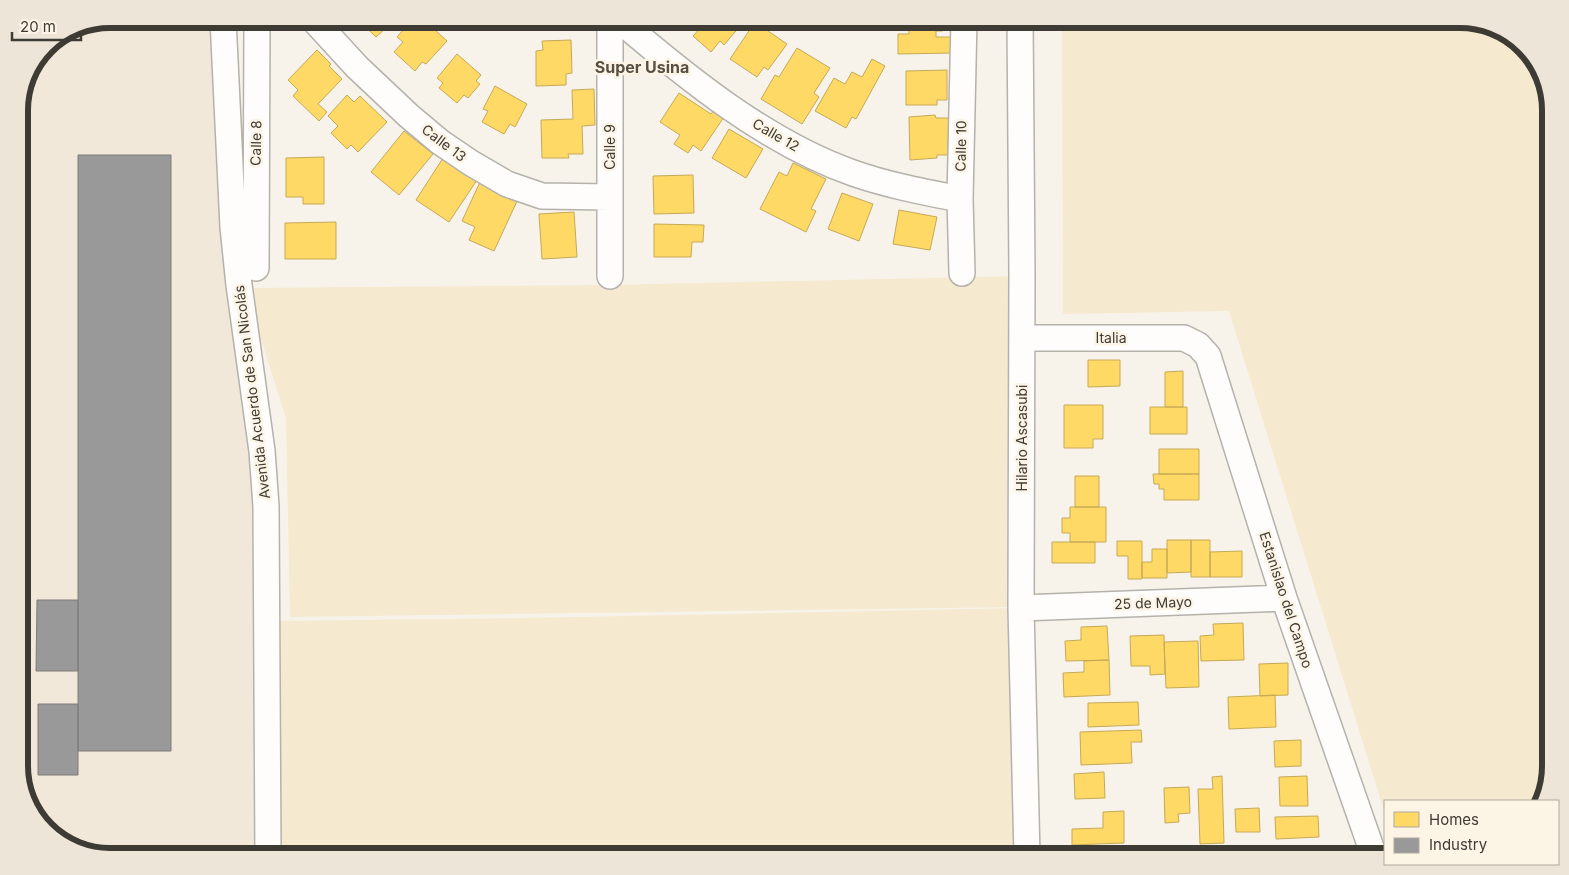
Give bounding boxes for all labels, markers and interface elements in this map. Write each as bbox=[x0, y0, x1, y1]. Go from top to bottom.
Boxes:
scale bar bbox=[12, 10, 81, 42]
text: 20 m bbox=[20, 17, 56, 36]
district label: Super Usina bbox=[595, 57, 689, 77]
street label: Calle 12 bbox=[750, 114, 803, 155]
street label: Calle 8 bbox=[247, 120, 264, 166]
street label: Calle 13 bbox=[419, 120, 470, 165]
street label: Calle 10 bbox=[952, 120, 969, 172]
street label: Calle 9 bbox=[601, 124, 618, 170]
street label: Avenida Acuerdo de San Nicolás bbox=[230, 284, 273, 500]
street label: Italia bbox=[1095, 329, 1127, 346]
street label: Hilario Ascasubi bbox=[1013, 385, 1030, 491]
street label: Estanislao del Campo bbox=[1256, 530, 1317, 670]
street label: 25 de Mayo bbox=[1114, 593, 1192, 612]
legend bbox=[1384, 800, 1559, 865]
text: Homes bbox=[1429, 810, 1479, 829]
text: Industry bbox=[1429, 835, 1488, 854]

